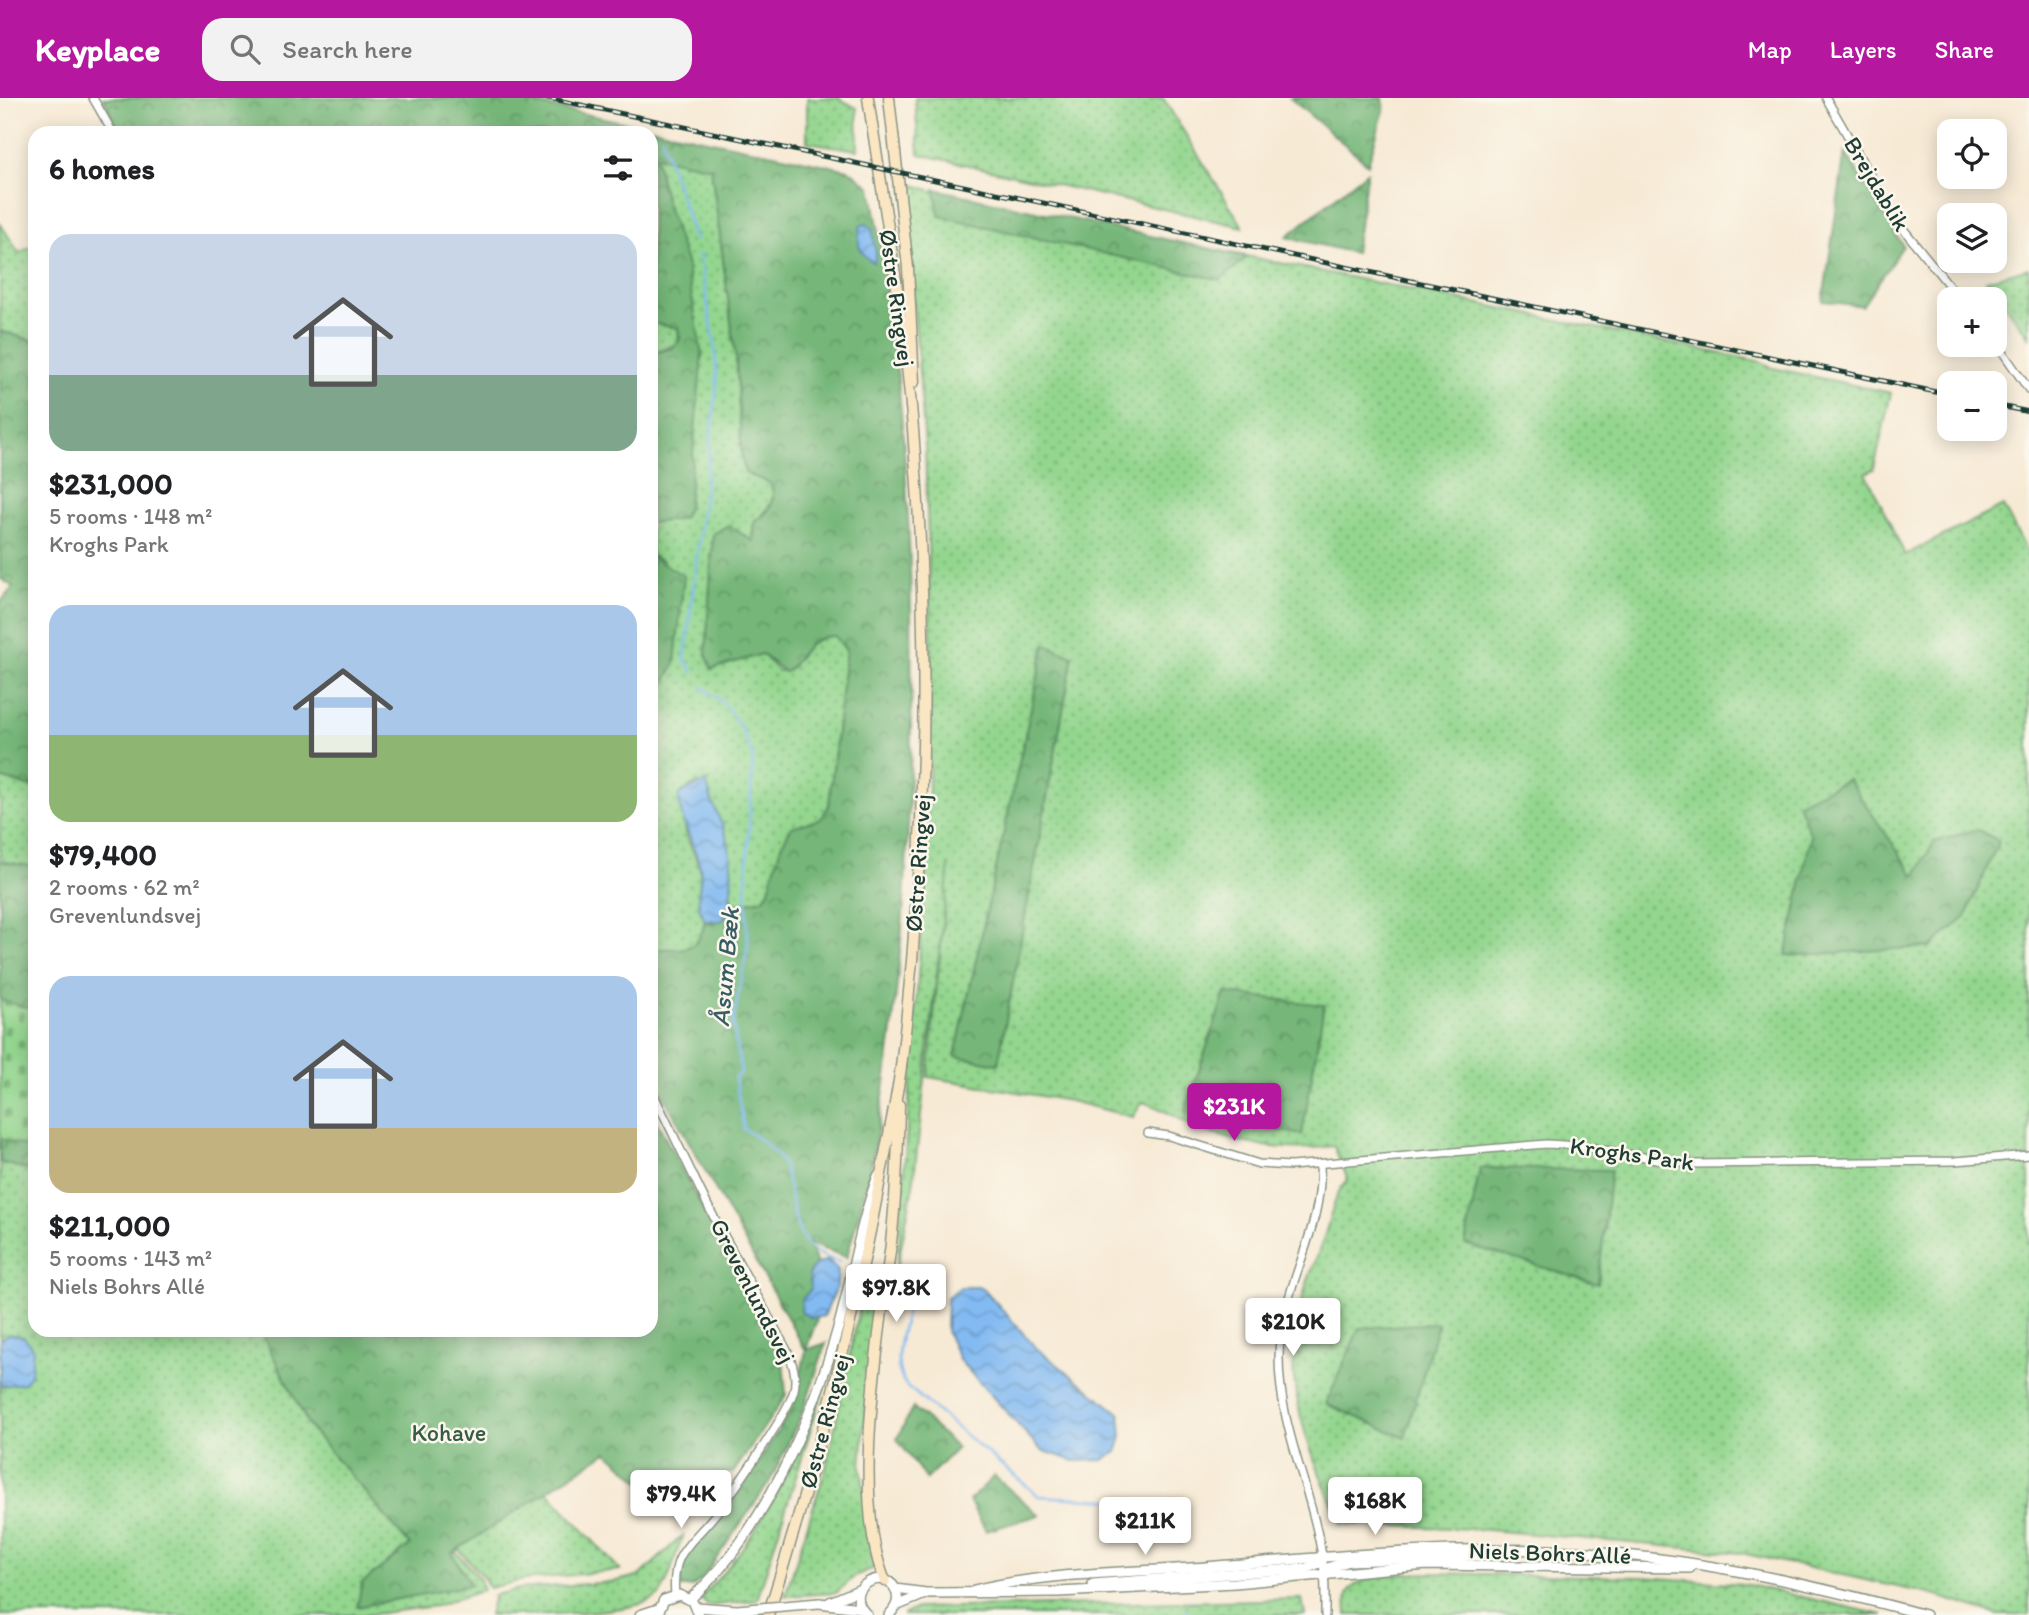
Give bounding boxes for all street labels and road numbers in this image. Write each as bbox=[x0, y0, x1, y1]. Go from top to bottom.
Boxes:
street label: Brejdablik bbox=[1838, 131, 1917, 237]
street label: Østre Ringvej bbox=[874, 227, 921, 368]
street label: Østre Ringvej bbox=[898, 793, 937, 933]
street label: Kroghs Park bbox=[1568, 1130, 1697, 1177]
street label: Grevenlundsvej bbox=[704, 1213, 802, 1368]
street label: Østre Ringvej bbox=[793, 1350, 856, 1491]
street label: Niels Bohrs Allé bbox=[1468, 1535, 1632, 1570]

